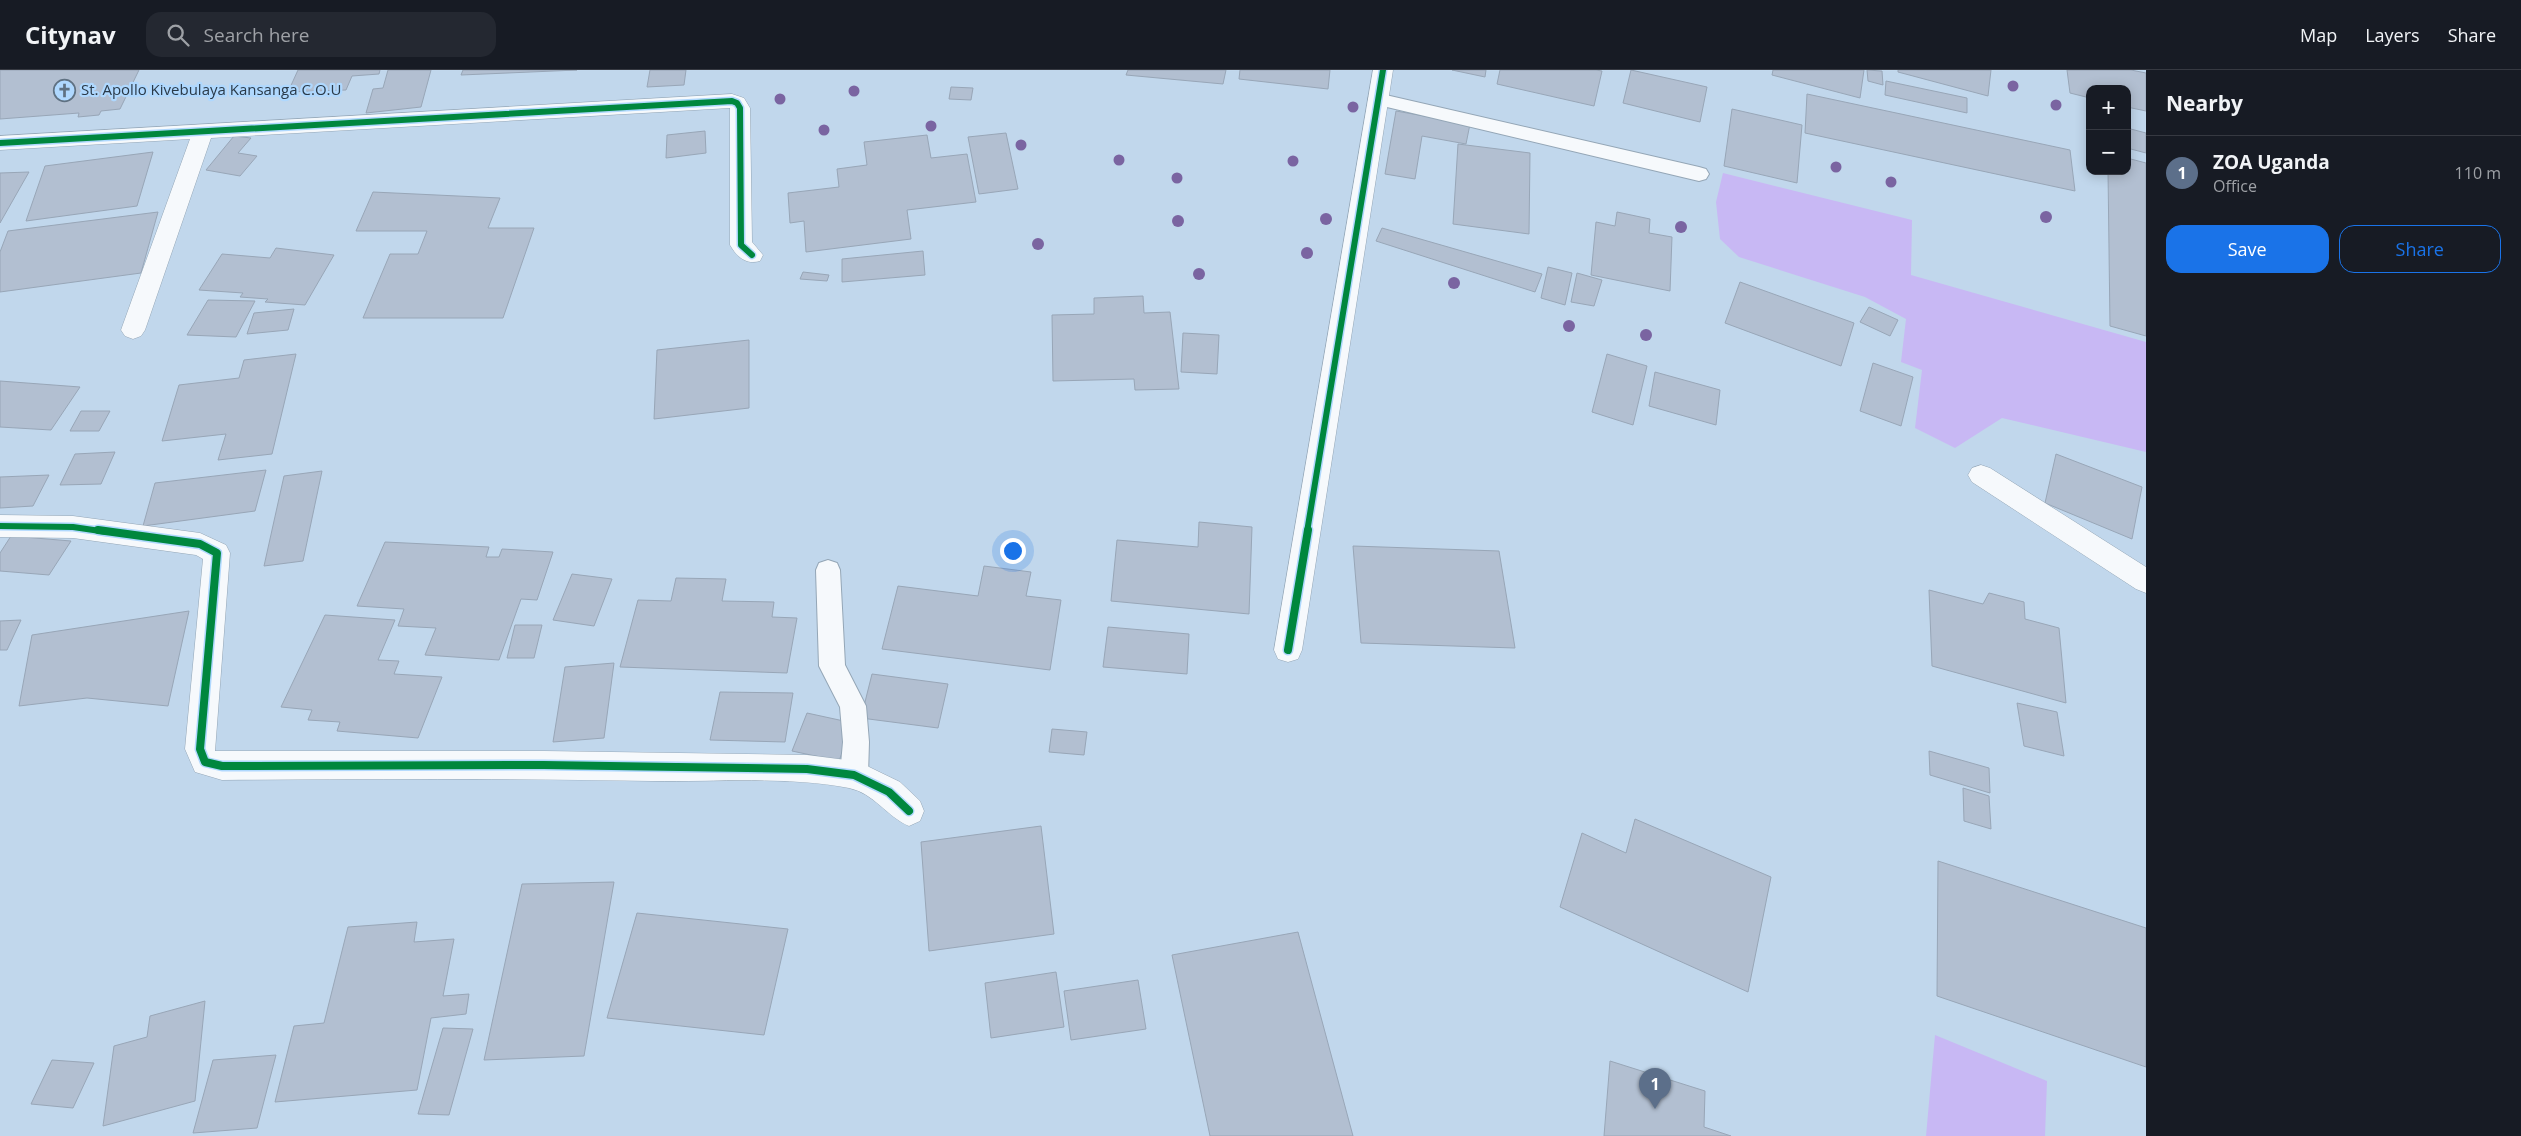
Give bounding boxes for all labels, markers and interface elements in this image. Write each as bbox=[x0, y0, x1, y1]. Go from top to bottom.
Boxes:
search box bbox=[146, 12, 496, 57]
text: Citynav bbox=[25, 18, 116, 51]
icon: search bbox=[164, 21, 192, 49]
text: Search here bbox=[204, 22, 309, 48]
text: Map bbox=[2300, 23, 2337, 47]
text: Layers bbox=[2365, 23, 2420, 47]
text: Share bbox=[2448, 23, 2496, 47]
church icon: St. Apollo Kivebulaya Kansanga C.O.U bbox=[53, 78, 77, 102]
place label: St. Apollo Kivebulaya Kansanga C.O.U bbox=[81, 79, 341, 99]
map controls bbox=[2086, 85, 2131, 175]
button: + bbox=[2086, 85, 2131, 130]
text: Nearby bbox=[2166, 89, 2243, 117]
button: − bbox=[2086, 130, 2131, 175]
text: ZOA Uganda bbox=[2213, 149, 2330, 175]
text: 1 bbox=[2177, 162, 2187, 184]
text: 110 m bbox=[2455, 162, 2501, 184]
text: Office bbox=[2213, 175, 2257, 197]
button: Save bbox=[2166, 225, 2329, 273]
button: Share bbox=[2339, 225, 2501, 273]
your location bbox=[1000, 538, 1026, 564]
pin: 1 bbox=[1639, 1068, 1671, 1109]

